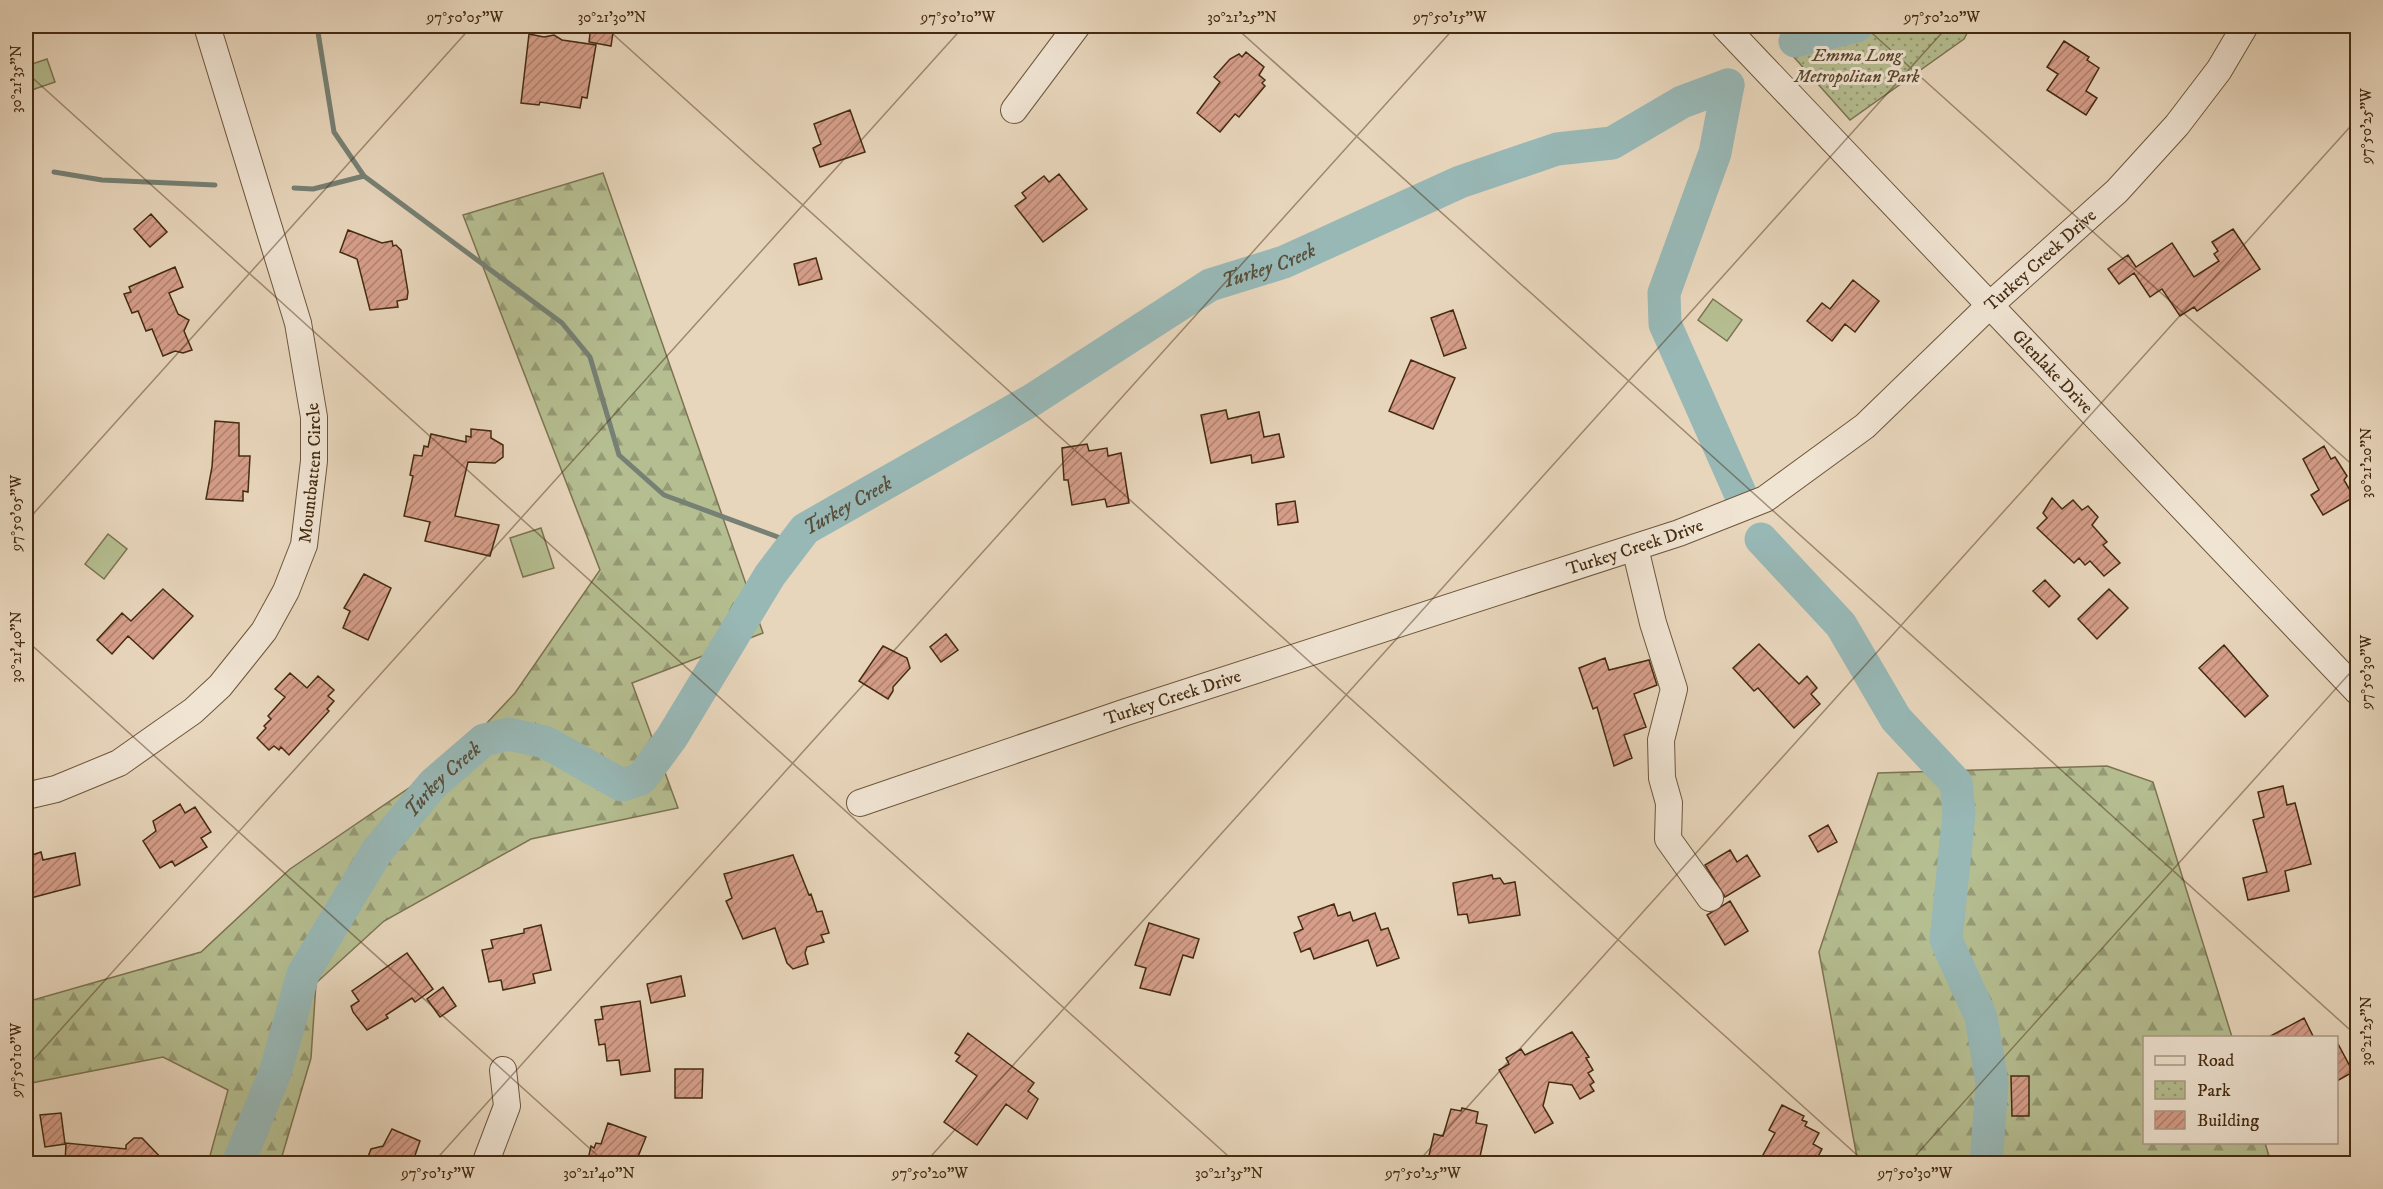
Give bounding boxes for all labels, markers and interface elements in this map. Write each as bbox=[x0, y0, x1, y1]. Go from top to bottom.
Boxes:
text: 97°50'05"W bbox=[426, 8, 503, 27]
text: 30°21'30"N bbox=[578, 8, 646, 27]
text: 97°50'10"W bbox=[920, 8, 995, 27]
text: 30°21'25"N bbox=[1207, 8, 1277, 27]
text: 97°50'15"W bbox=[1412, 8, 1487, 27]
text: 97°50'20"W bbox=[1903, 8, 1980, 27]
text: 30°21'35"N bbox=[7, 45, 26, 113]
park label: Emma Long Metropolitan Park bbox=[1792, 45, 1920, 88]
text: 97°50'25"W bbox=[2357, 88, 2376, 165]
street label: Turkey Creek Drive bbox=[1980, 205, 2101, 317]
water label: Turkey Creek bbox=[1219, 238, 1321, 295]
street label: Glenlake Drive bbox=[2007, 325, 2097, 419]
street label: Mountbatten Circle bbox=[294, 401, 326, 545]
text: 30°21'20"N bbox=[2357, 428, 2376, 498]
water label: Turkey Creek bbox=[799, 471, 897, 541]
text: 97°50'05"W bbox=[7, 475, 26, 552]
street label: Turkey Creek Drive bbox=[1564, 515, 1707, 581]
text: 30°21'40"N bbox=[7, 611, 26, 683]
text: 97°50'30"W bbox=[2357, 635, 2376, 710]
street label: Turkey Creek Drive bbox=[1102, 665, 1244, 731]
water label: Turkey Creek bbox=[399, 737, 487, 823]
text: 30°21'25"N bbox=[2357, 996, 2376, 1066]
text: 97°50'10"W bbox=[7, 1023, 26, 1098]
legend bbox=[2143, 1036, 2338, 1144]
text: Road bbox=[2197, 1050, 2234, 1072]
text: Park bbox=[2197, 1080, 2231, 1102]
text: Building bbox=[2197, 1110, 2259, 1132]
text: 97°50'15"W bbox=[400, 1164, 475, 1183]
text: 30°21'40"N bbox=[563, 1164, 635, 1183]
text: 97°50'20"W bbox=[891, 1164, 968, 1183]
text: 30°21'35"N bbox=[1195, 1164, 1263, 1183]
text: 97°50'25"W bbox=[1384, 1164, 1461, 1183]
text: 97°50'30"W bbox=[1877, 1164, 1952, 1183]

